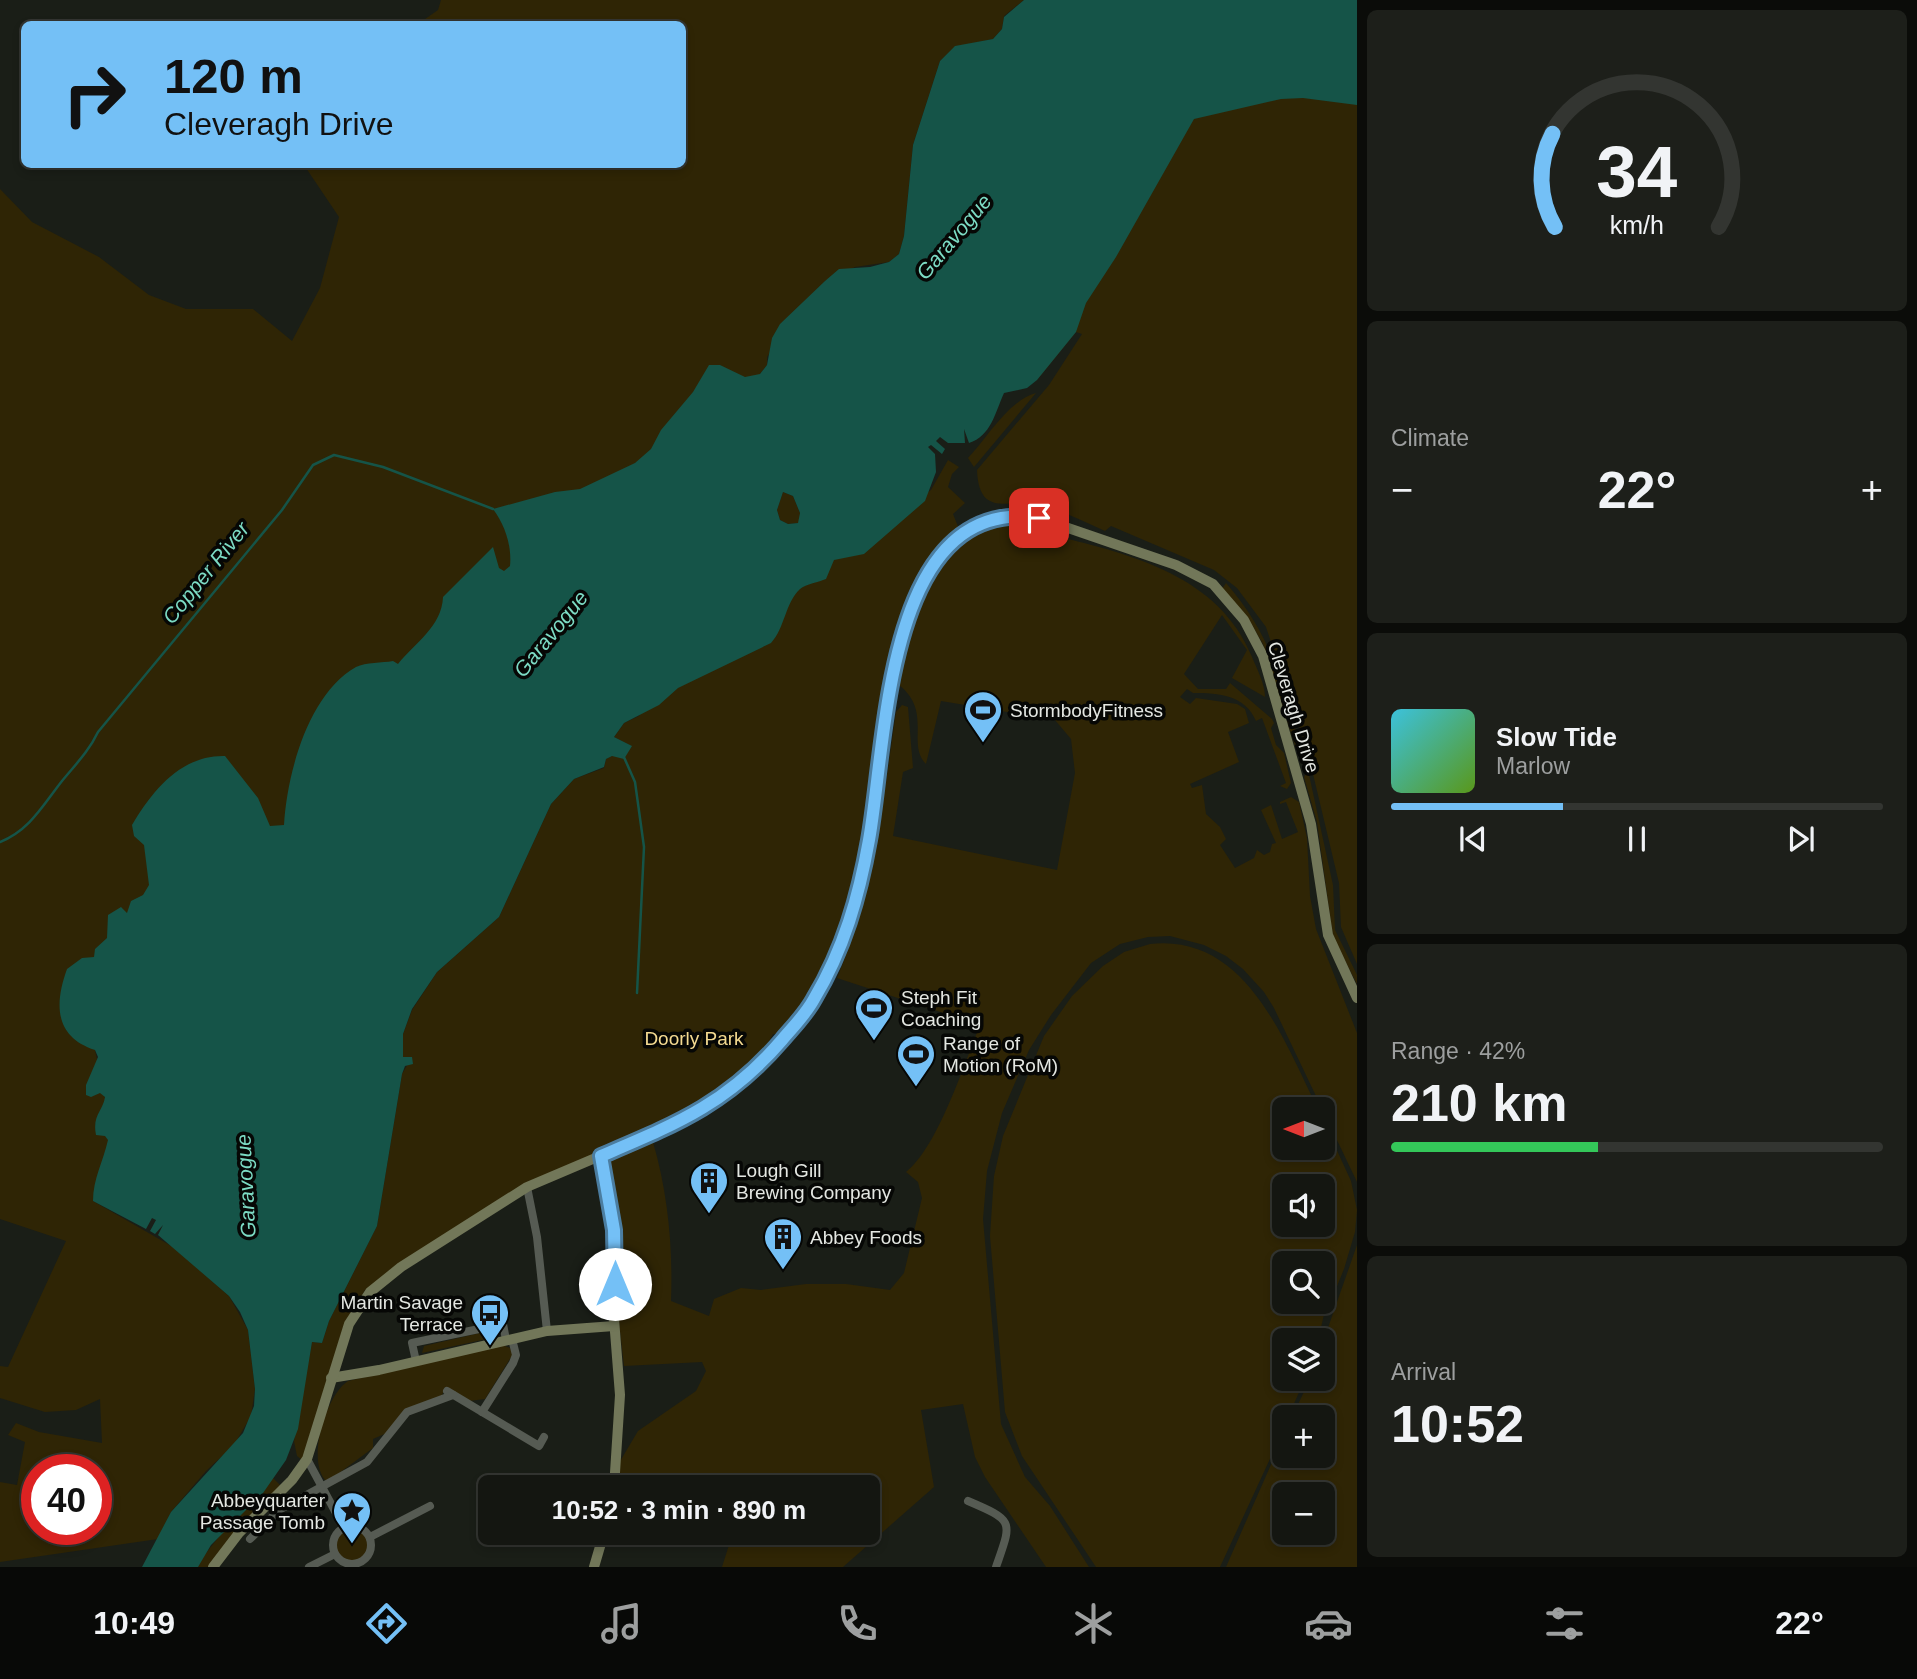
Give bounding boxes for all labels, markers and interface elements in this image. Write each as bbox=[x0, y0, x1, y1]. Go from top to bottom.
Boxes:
icon: right bbox=[49, 49, 140, 140]
text: 120 m bbox=[164, 49, 303, 103]
text: Cleveragh Drive bbox=[164, 106, 393, 142]
text: 34 bbox=[1597, 131, 1678, 212]
water label: Garavogue bbox=[911, 189, 996, 284]
text: km/h bbox=[1610, 211, 1664, 239]
text: Climate bbox=[1391, 425, 1469, 451]
text: 22° bbox=[1598, 461, 1676, 519]
text: − bbox=[1391, 469, 1413, 511]
text: + bbox=[1861, 469, 1883, 511]
pin bbox=[1009, 488, 1069, 548]
icon: arrive bbox=[1020, 499, 1058, 537]
water label: Copper River bbox=[158, 517, 254, 628]
water label: Garavogue bbox=[509, 586, 592, 681]
street label: Cleveragh Drive bbox=[1264, 639, 1323, 775]
sports icon: StormbodyFitness bbox=[962, 689, 1004, 744]
place label: StormbodyFitness bbox=[1010, 700, 1163, 721]
text: Slow Tide bbox=[1496, 722, 1617, 752]
text: Marlow bbox=[1496, 753, 1570, 779]
icon: previous bbox=[1454, 820, 1492, 858]
icon: pause bbox=[1618, 820, 1656, 858]
icon: next bbox=[1782, 820, 1820, 858]
sports icon: Steph Fit Coaching bbox=[853, 987, 895, 1042]
place label: Steph Fit Coaching bbox=[901, 987, 981, 1030]
park label: Doorly Park bbox=[644, 1028, 744, 1049]
sports icon: Range of Motion (RoM) bbox=[895, 1033, 937, 1088]
place label: Range of Motion (RoM) bbox=[943, 1033, 1058, 1076]
text: Range · 42% bbox=[1391, 1038, 1525, 1064]
text: 210 km bbox=[1391, 1074, 1567, 1132]
north arrow bbox=[1272, 1097, 1335, 1160]
map controls bbox=[1272, 1097, 1335, 1545]
water label: Garavogue bbox=[231, 1134, 260, 1239]
building icon: Lough Gill Brewing Company bbox=[688, 1160, 730, 1215]
place label: Lough Gill Brewing Company bbox=[736, 1160, 892, 1203]
button: sound bbox=[1272, 1174, 1335, 1237]
building icon: Abbey Foods bbox=[762, 1216, 804, 1271]
place label: Abbey Foods bbox=[810, 1227, 922, 1248]
position arrow bbox=[578, 1247, 652, 1321]
button: search bbox=[1272, 1251, 1335, 1314]
place label: Martin Savage Terrace bbox=[340, 1292, 463, 1335]
bus stop icon: Martin Savage Terrace bbox=[469, 1292, 511, 1347]
button: layers bbox=[1272, 1328, 1335, 1391]
text: Arrival bbox=[1391, 1359, 1456, 1385]
text: 10:52 bbox=[1391, 1395, 1524, 1453]
button: + bbox=[1272, 1405, 1335, 1468]
speed limit sign: 40 bbox=[21, 1454, 112, 1545]
button: − bbox=[1272, 1482, 1335, 1545]
place label: Abbeyquarter Passage Tomb bbox=[200, 1490, 326, 1533]
place icon: Abbeyquarter Passage Tomb bbox=[331, 1490, 373, 1545]
text: 10:52 · 3 min · 890 m bbox=[552, 1495, 806, 1525]
icon: directions bbox=[362, 1599, 411, 1648]
icon: music bbox=[597, 1599, 646, 1648]
icon: phone bbox=[833, 1599, 882, 1648]
icon: climate bbox=[1069, 1599, 1118, 1648]
icon: car bbox=[1304, 1599, 1353, 1648]
icon: filters bbox=[1540, 1599, 1589, 1648]
text: 10:49 bbox=[93, 1605, 175, 1641]
text: 22° bbox=[1775, 1605, 1824, 1641]

